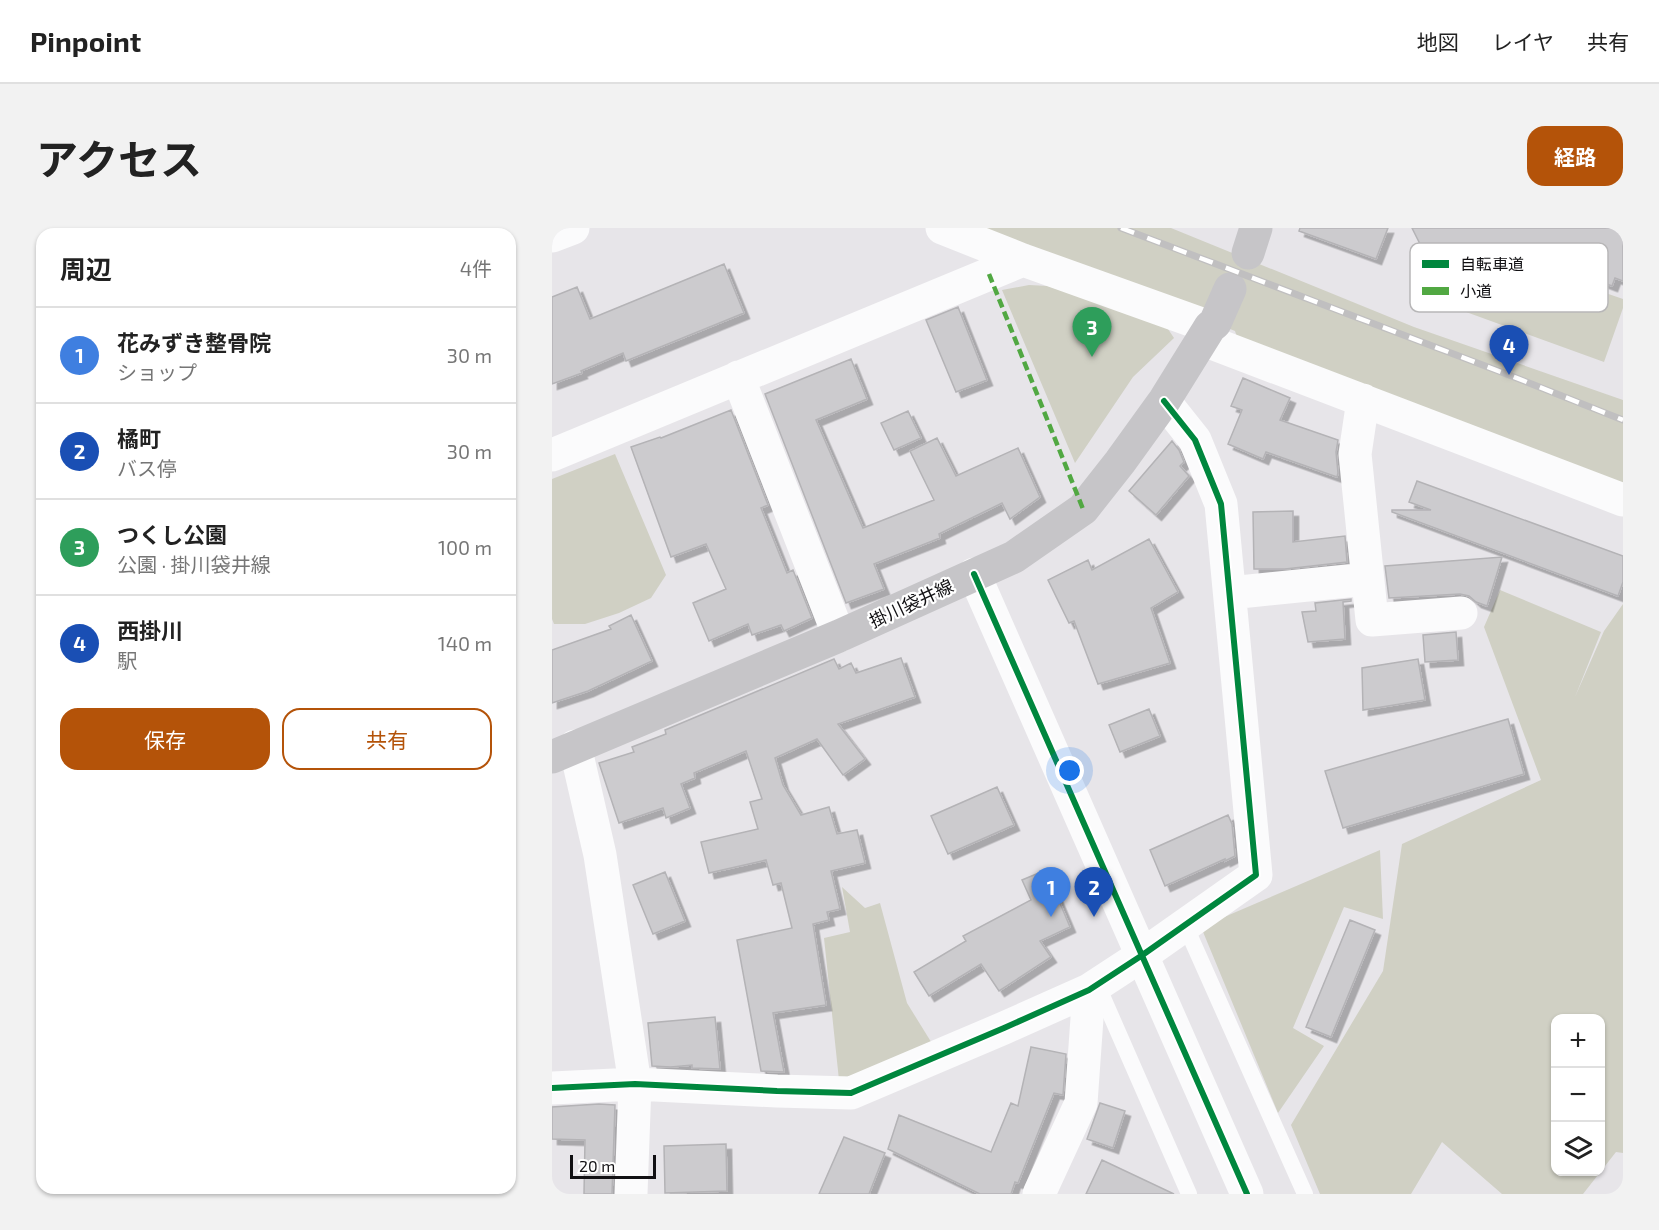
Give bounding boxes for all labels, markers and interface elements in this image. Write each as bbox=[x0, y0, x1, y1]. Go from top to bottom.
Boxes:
text: Pinpoint bbox=[30, 24, 141, 58]
text: 地図 bbox=[1417, 29, 1459, 54]
text: レイヤ bbox=[1492, 29, 1554, 54]
text: 共有 bbox=[1587, 29, 1629, 54]
button: 経路 bbox=[1527, 126, 1623, 186]
text: アクセス bbox=[36, 133, 202, 183]
legend bbox=[1410, 243, 1608, 312]
text: 周辺 bbox=[60, 253, 112, 284]
text: 自転車道 bbox=[1460, 254, 1524, 273]
text: 4件 bbox=[460, 256, 492, 280]
text: 小道 bbox=[1460, 281, 1492, 300]
pin: 3 bbox=[1072, 308, 1112, 357]
pin: 4 bbox=[1490, 326, 1528, 375]
text: 花みずき整骨院 bbox=[117, 329, 271, 355]
text: 1 bbox=[75, 343, 84, 367]
text: 30 m bbox=[447, 343, 492, 367]
text: ショップ bbox=[117, 360, 197, 384]
text: 橘町 bbox=[117, 425, 161, 451]
text: 2 bbox=[74, 439, 85, 463]
text: 30 m bbox=[447, 439, 492, 463]
text: バス停 bbox=[117, 456, 177, 480]
text: つくし公園 bbox=[117, 521, 227, 547]
text: 3 bbox=[74, 535, 85, 559]
text: 100 m bbox=[438, 535, 492, 559]
text: 公園 · 掛川袋井線 bbox=[117, 552, 271, 576]
street label: 掛川袋井線 bbox=[866, 574, 956, 632]
text: 西掛川 bbox=[117, 617, 183, 643]
text: 4 bbox=[73, 631, 86, 655]
text: 140 m bbox=[438, 631, 492, 655]
text: 駅 bbox=[117, 648, 137, 672]
button: 保存 bbox=[60, 708, 270, 770]
button: 共有 bbox=[282, 708, 492, 770]
your location bbox=[1055, 756, 1084, 785]
pin: 1 bbox=[1032, 868, 1070, 917]
pin: 2 bbox=[1074, 868, 1114, 917]
map controls bbox=[1551, 1014, 1605, 1176]
button: + bbox=[1551, 1014, 1605, 1068]
button: − bbox=[1551, 1068, 1605, 1122]
button: layers bbox=[1551, 1122, 1605, 1176]
scale bar bbox=[570, 1152, 656, 1180]
text: 20 m bbox=[579, 1156, 615, 1175]

